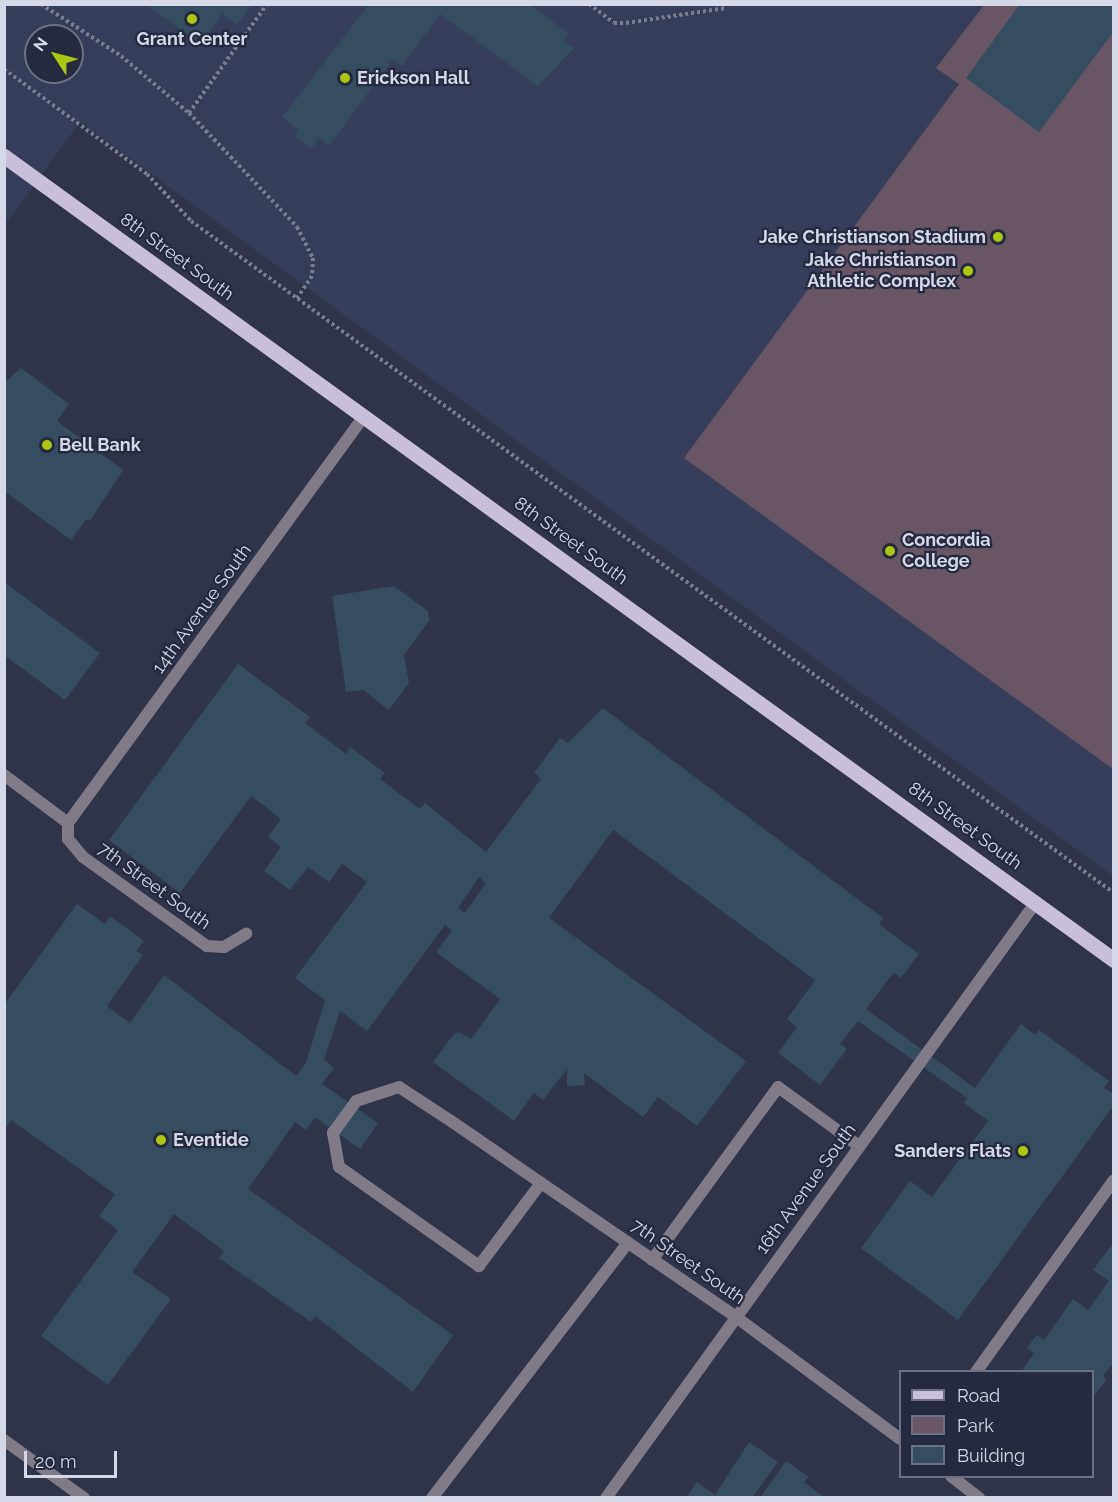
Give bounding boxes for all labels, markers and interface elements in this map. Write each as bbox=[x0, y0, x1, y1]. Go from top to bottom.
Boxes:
marker: Grant Center bbox=[185, 12, 199, 26]
north arrow bbox=[24, 24, 84, 84]
place label: Grant Center bbox=[137, 28, 247, 50]
text: N bbox=[29, 34, 52, 55]
place label: Erickson Hall bbox=[357, 67, 469, 89]
marker: Erickson Hall bbox=[338, 71, 352, 85]
street label: 8th Street South bbox=[116, 209, 238, 305]
place label: Jake Christianson Stadium bbox=[759, 226, 986, 248]
marker: Jake Christianson Stadium bbox=[991, 230, 1005, 244]
place label: Jake Christianson Athletic Complex bbox=[805, 250, 956, 292]
marker: Jake Christianson Athletic Complex bbox=[961, 264, 975, 278]
place label: Bell Bank bbox=[59, 434, 141, 456]
marker: Bell Bank bbox=[40, 438, 54, 452]
street label: 8th Street South bbox=[510, 493, 632, 589]
place label: Concordia College bbox=[902, 530, 990, 572]
street label: 14th Avenue South bbox=[148, 540, 256, 678]
marker: Concordia College bbox=[883, 544, 897, 558]
street label: 8th Street South bbox=[904, 778, 1026, 874]
street label: 7th Street South bbox=[93, 838, 215, 934]
street label: 16th Avenue South bbox=[751, 1119, 861, 1259]
place label: Eventide bbox=[173, 1129, 249, 1151]
marker: Eventide bbox=[154, 1133, 168, 1147]
place label: Sanders Flats bbox=[894, 1140, 1011, 1162]
marker: Sanders Flats bbox=[1016, 1144, 1030, 1158]
street label: 7th Street South bbox=[627, 1215, 749, 1309]
legend bbox=[899, 1370, 1094, 1478]
text: Road bbox=[957, 1385, 1000, 1406]
text: Park bbox=[957, 1415, 994, 1436]
scale bar bbox=[27, 1439, 120, 1477]
text: Building bbox=[957, 1445, 1025, 1466]
text: 20 m bbox=[35, 1451, 77, 1472]

